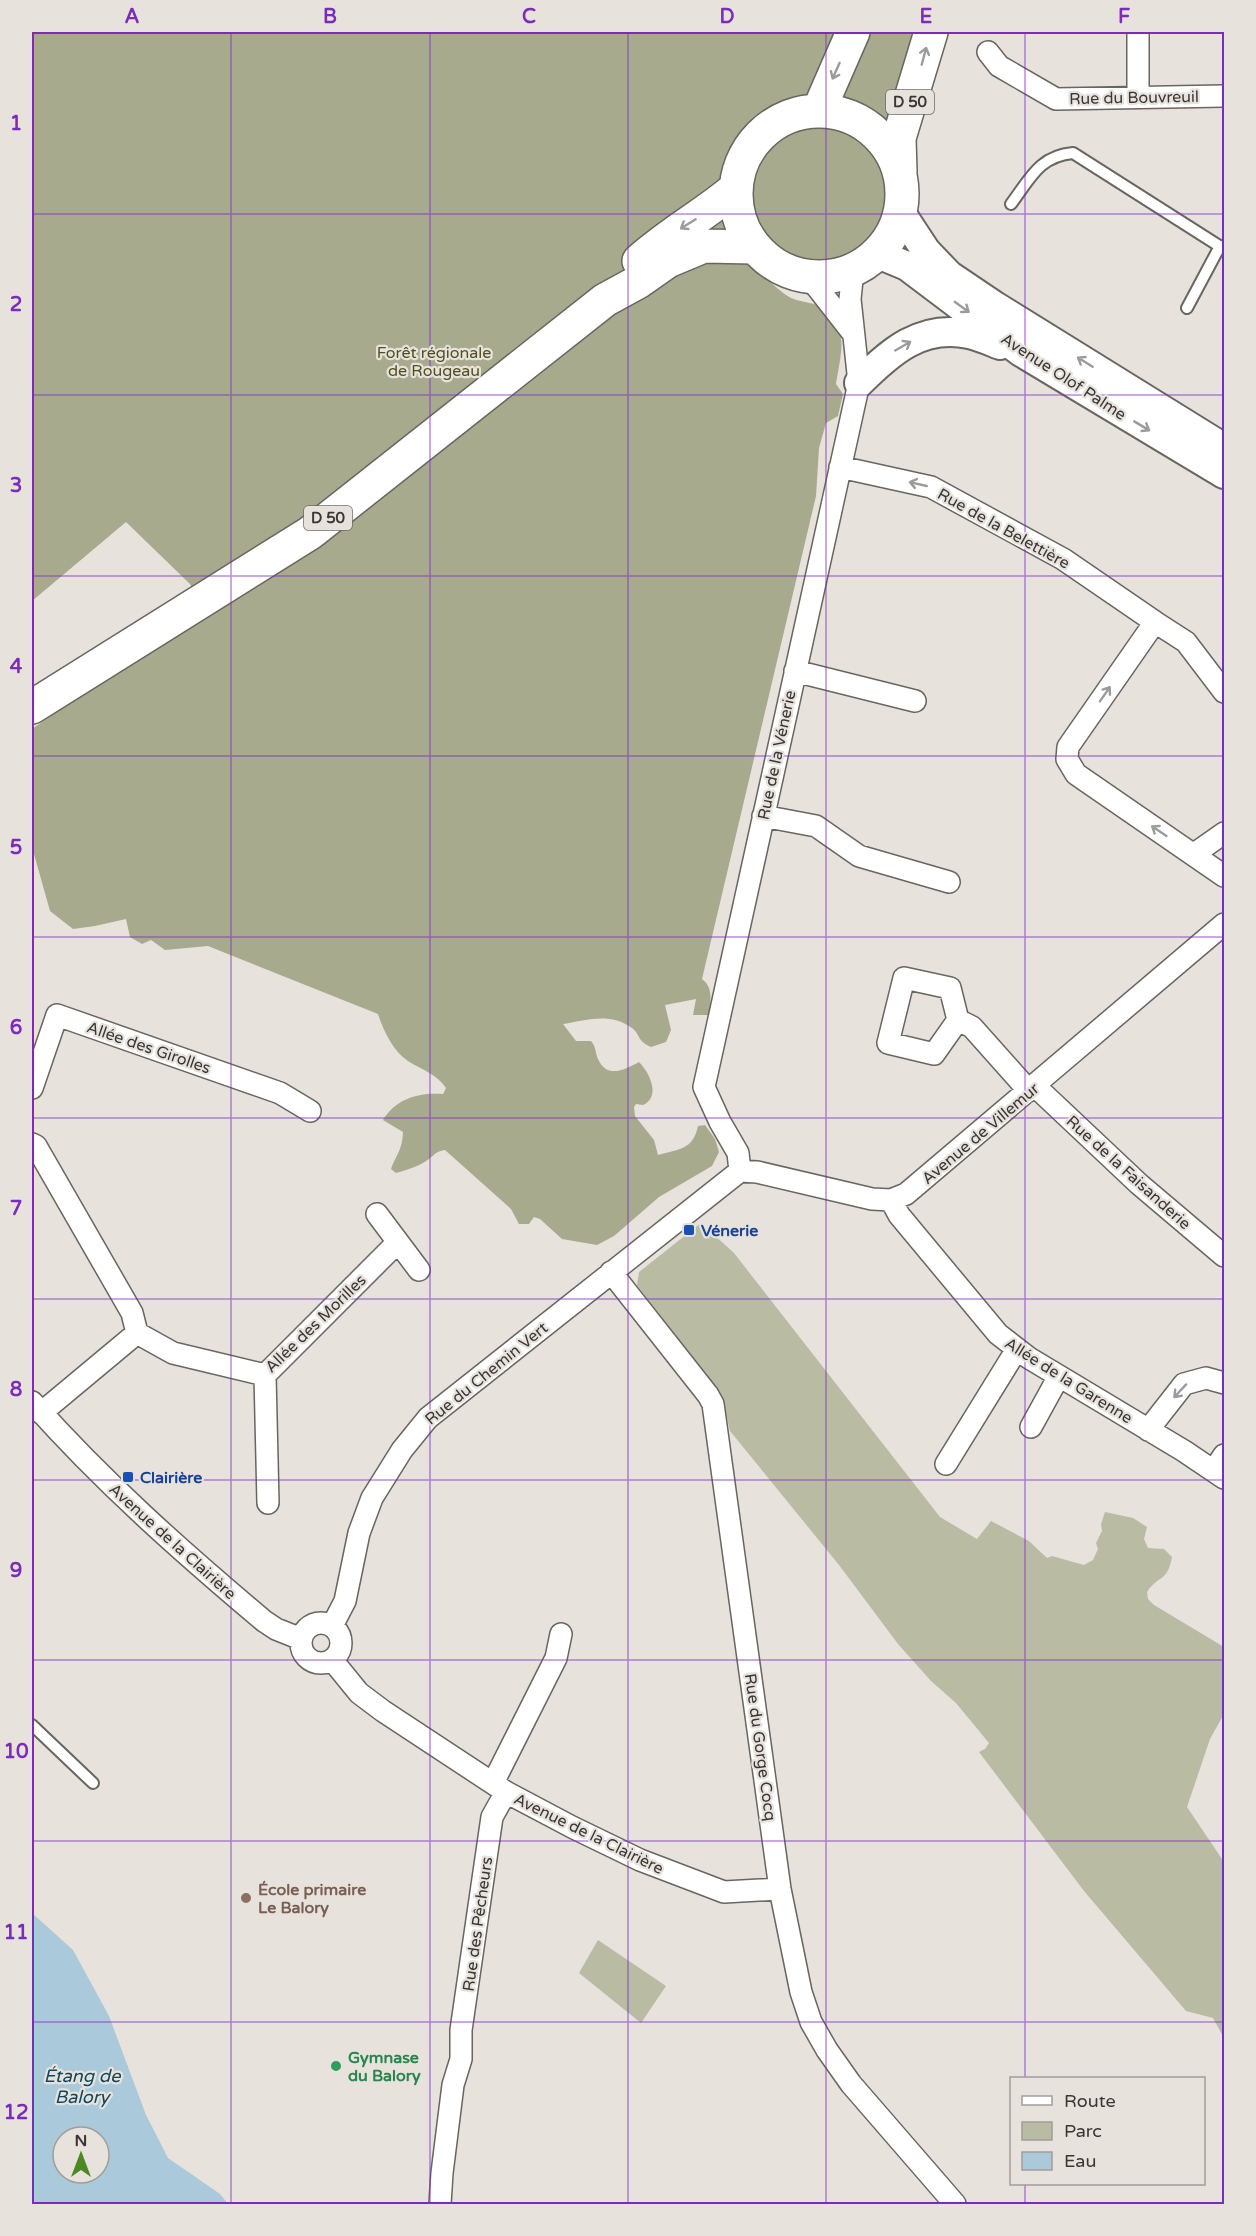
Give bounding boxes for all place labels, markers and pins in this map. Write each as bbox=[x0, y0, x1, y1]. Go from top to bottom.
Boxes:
place label: Vénerie bbox=[701, 1221, 758, 1241]
marker: Vénerie bbox=[682, 1223, 696, 1237]
place label: Clairière bbox=[140, 1468, 202, 1488]
marker: Clairière bbox=[121, 1470, 135, 1484]
place label: École primaire Le Balory bbox=[258, 1880, 366, 1918]
marker: École primaire Le Balory bbox=[239, 1891, 253, 1905]
place label: Gymnase du Balory bbox=[348, 2048, 421, 2086]
marker: Gymnase du Balory bbox=[329, 2059, 343, 2073]

